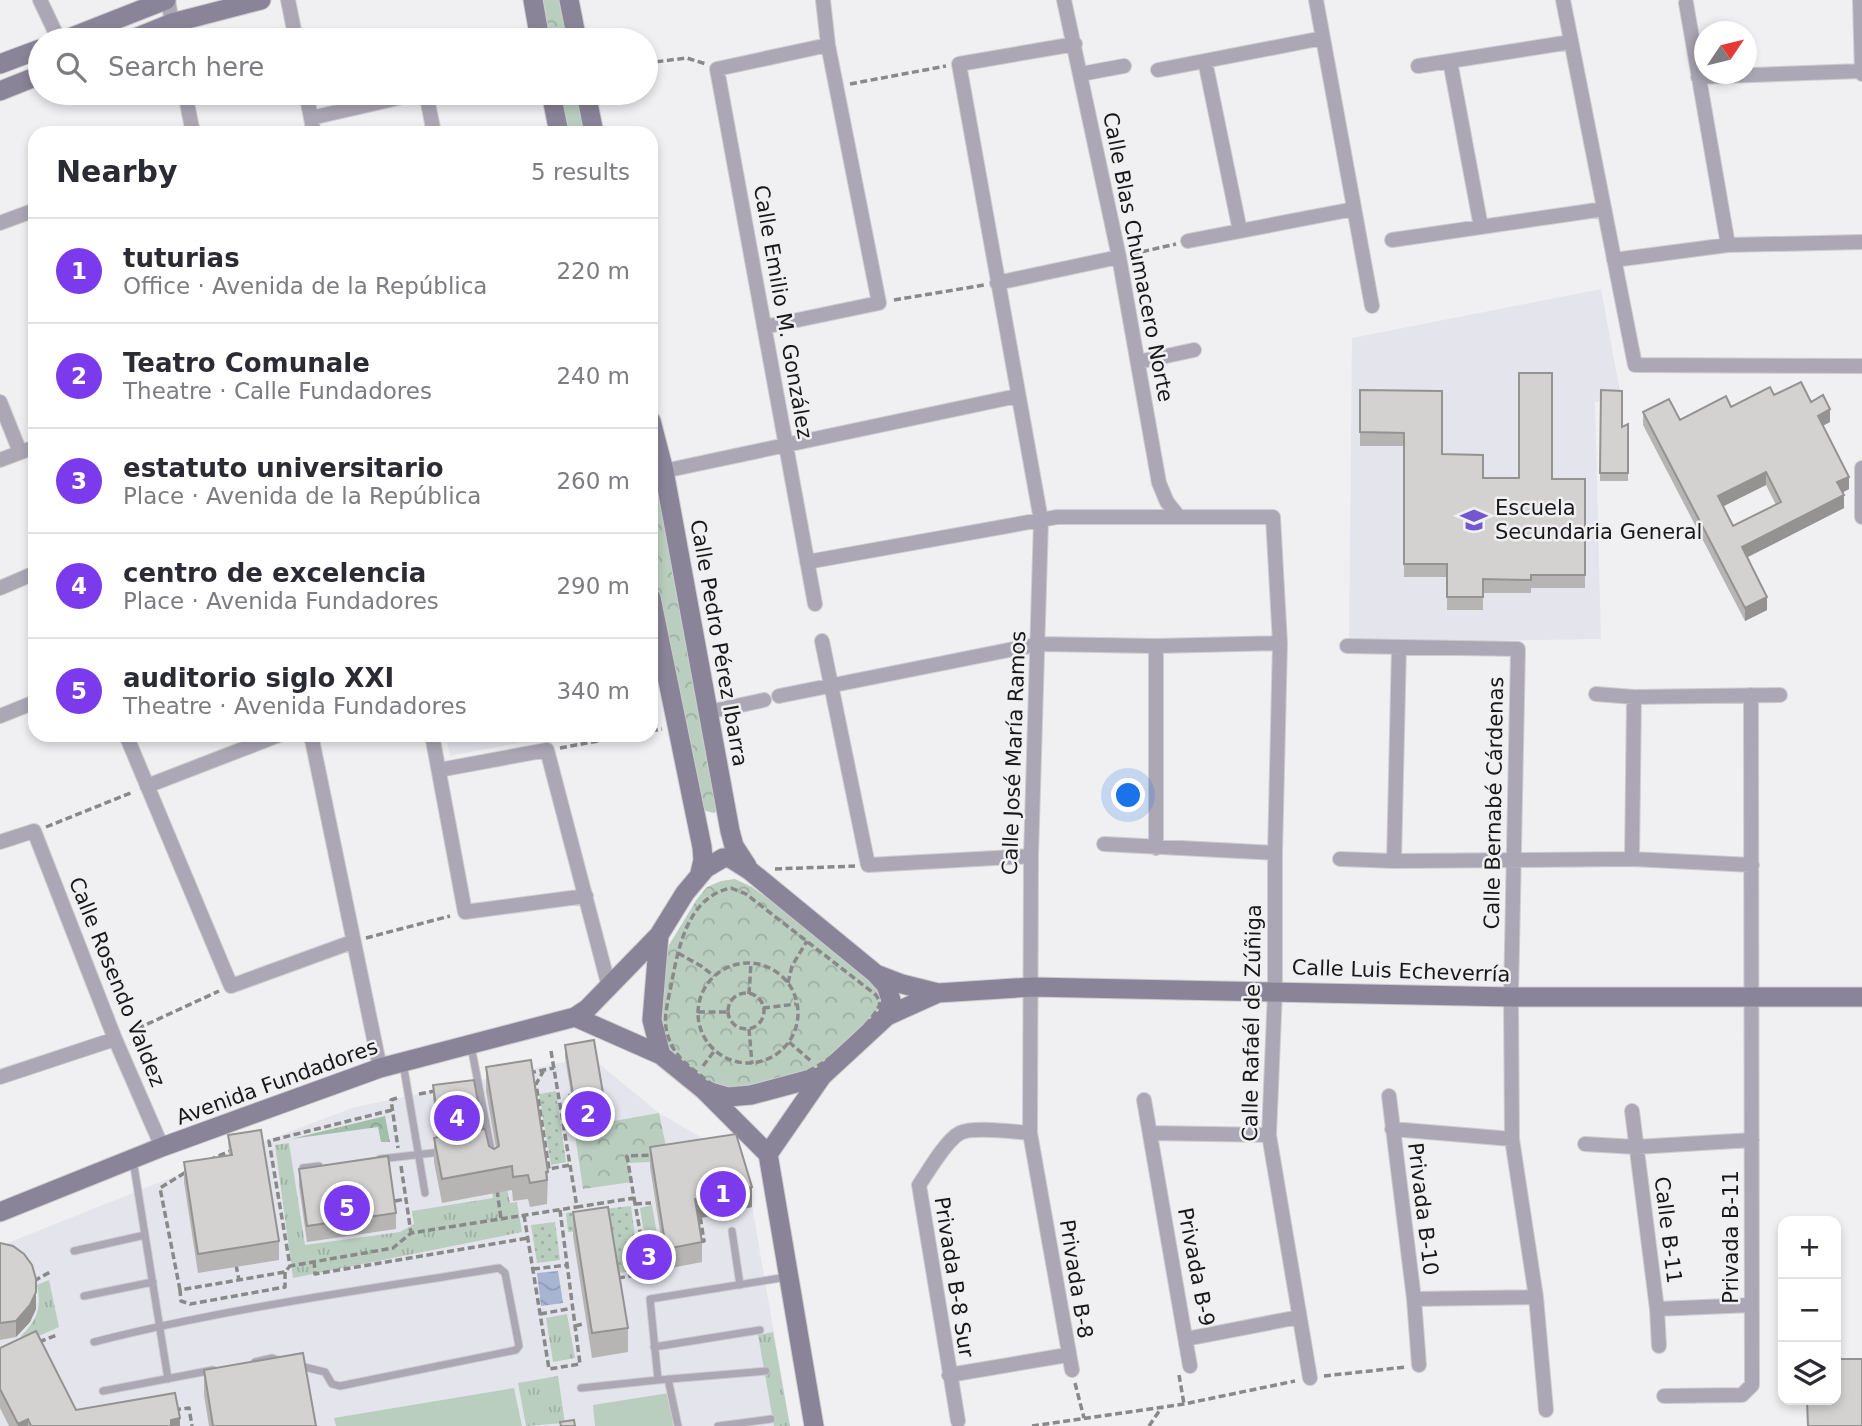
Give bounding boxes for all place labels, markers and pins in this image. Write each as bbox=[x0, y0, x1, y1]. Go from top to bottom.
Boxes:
place label: Escuela Secundaria General bbox=[1495, 496, 1702, 544]
school or university icon: Escuela Secundaria General bbox=[1459, 505, 1489, 535]
pin: 2 bbox=[565, 1088, 611, 1140]
pin: 4 bbox=[434, 1092, 480, 1144]
pin: 1 bbox=[700, 1168, 746, 1220]
pin: 5 bbox=[324, 1182, 370, 1234]
pin: 3 bbox=[626, 1231, 672, 1283]

